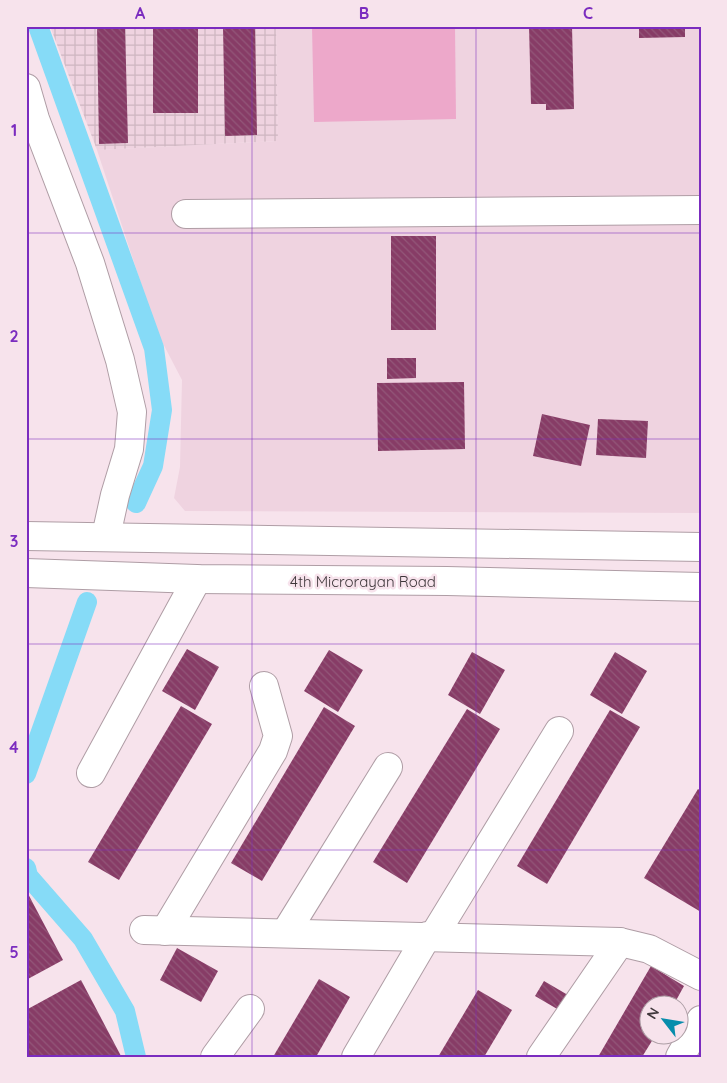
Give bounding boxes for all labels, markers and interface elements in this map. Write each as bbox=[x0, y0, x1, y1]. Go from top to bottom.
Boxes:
text: A bbox=[135, 3, 146, 23]
text: B bbox=[359, 3, 369, 23]
text: C bbox=[583, 3, 593, 23]
text: 1 bbox=[11, 120, 17, 140]
text: 2 bbox=[9, 326, 19, 346]
text: 3 bbox=[10, 531, 18, 551]
street label: 4th Microrayan Road bbox=[290, 572, 436, 591]
text: 4 bbox=[9, 737, 19, 757]
text: 5 bbox=[9, 942, 19, 962]
north arrow bbox=[640, 996, 690, 1046]
text: N bbox=[642, 1004, 663, 1022]

